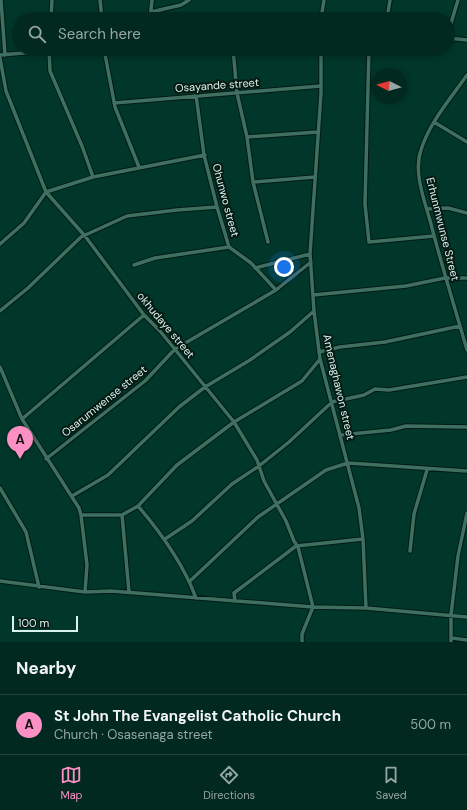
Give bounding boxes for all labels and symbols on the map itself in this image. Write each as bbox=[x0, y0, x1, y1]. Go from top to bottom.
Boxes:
north arrow bbox=[371, 68, 407, 104]
street label: Osayande street bbox=[175, 75, 259, 95]
street label: Ohunwo street bbox=[210, 162, 242, 238]
street label: Erhunmwunse Street bbox=[423, 176, 463, 282]
your location bbox=[274, 257, 294, 277]
street label: okhudaye street bbox=[134, 289, 198, 361]
street label: Amenaghawon street bbox=[320, 333, 358, 441]
street label: Osarumwense street bbox=[59, 362, 149, 440]
pin: A bbox=[7, 426, 33, 459]
scale bar bbox=[12, 614, 78, 633]

